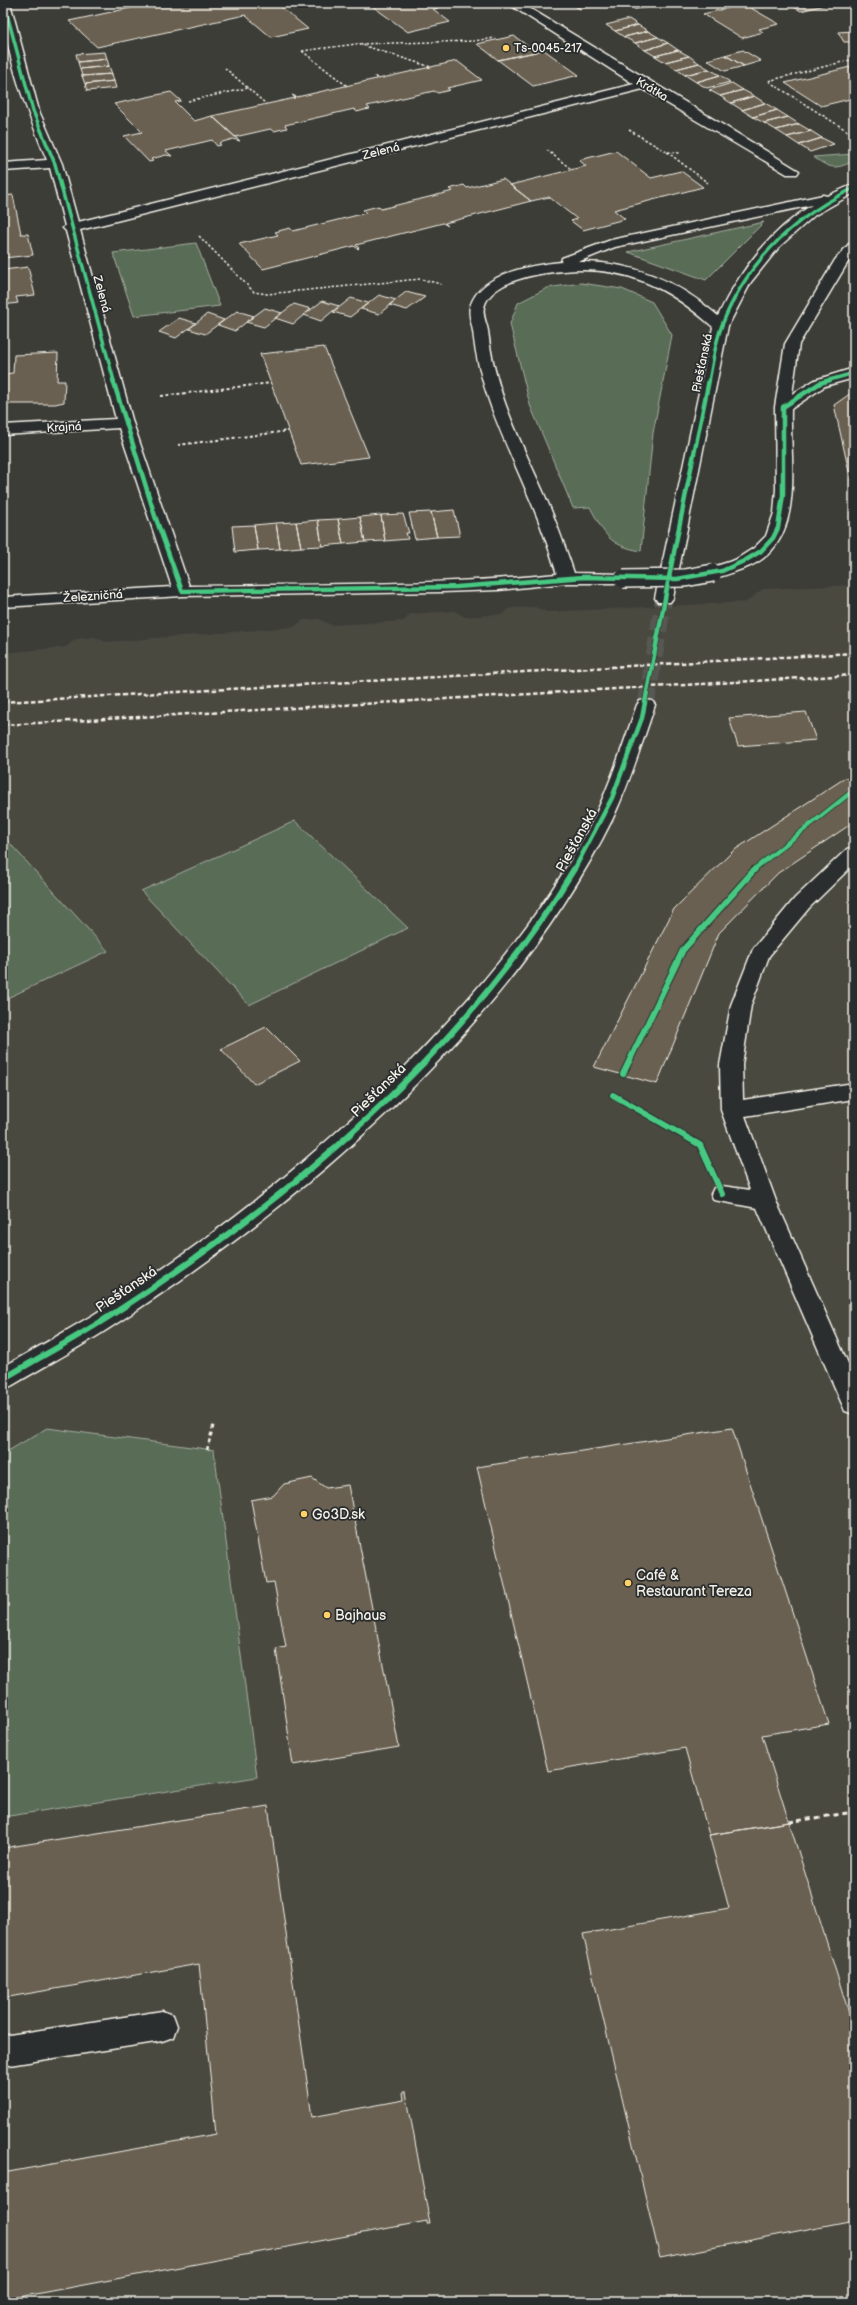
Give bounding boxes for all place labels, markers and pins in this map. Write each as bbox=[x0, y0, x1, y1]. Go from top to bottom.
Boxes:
place label: Ts-0045-217 bbox=[514, 41, 582, 56]
marker: Ts-0045-217 bbox=[501, 43, 511, 53]
place label: Go3D.sk bbox=[312, 1506, 365, 1523]
marker: Go3D.sk bbox=[299, 1509, 309, 1519]
place label: Café & Restaurant Tereza bbox=[636, 1567, 752, 1600]
marker: Café & Restaurant Tereza bbox=[623, 1578, 633, 1588]
place label: Bajhaus bbox=[335, 1607, 386, 1624]
marker: Bajhaus bbox=[322, 1610, 332, 1620]

